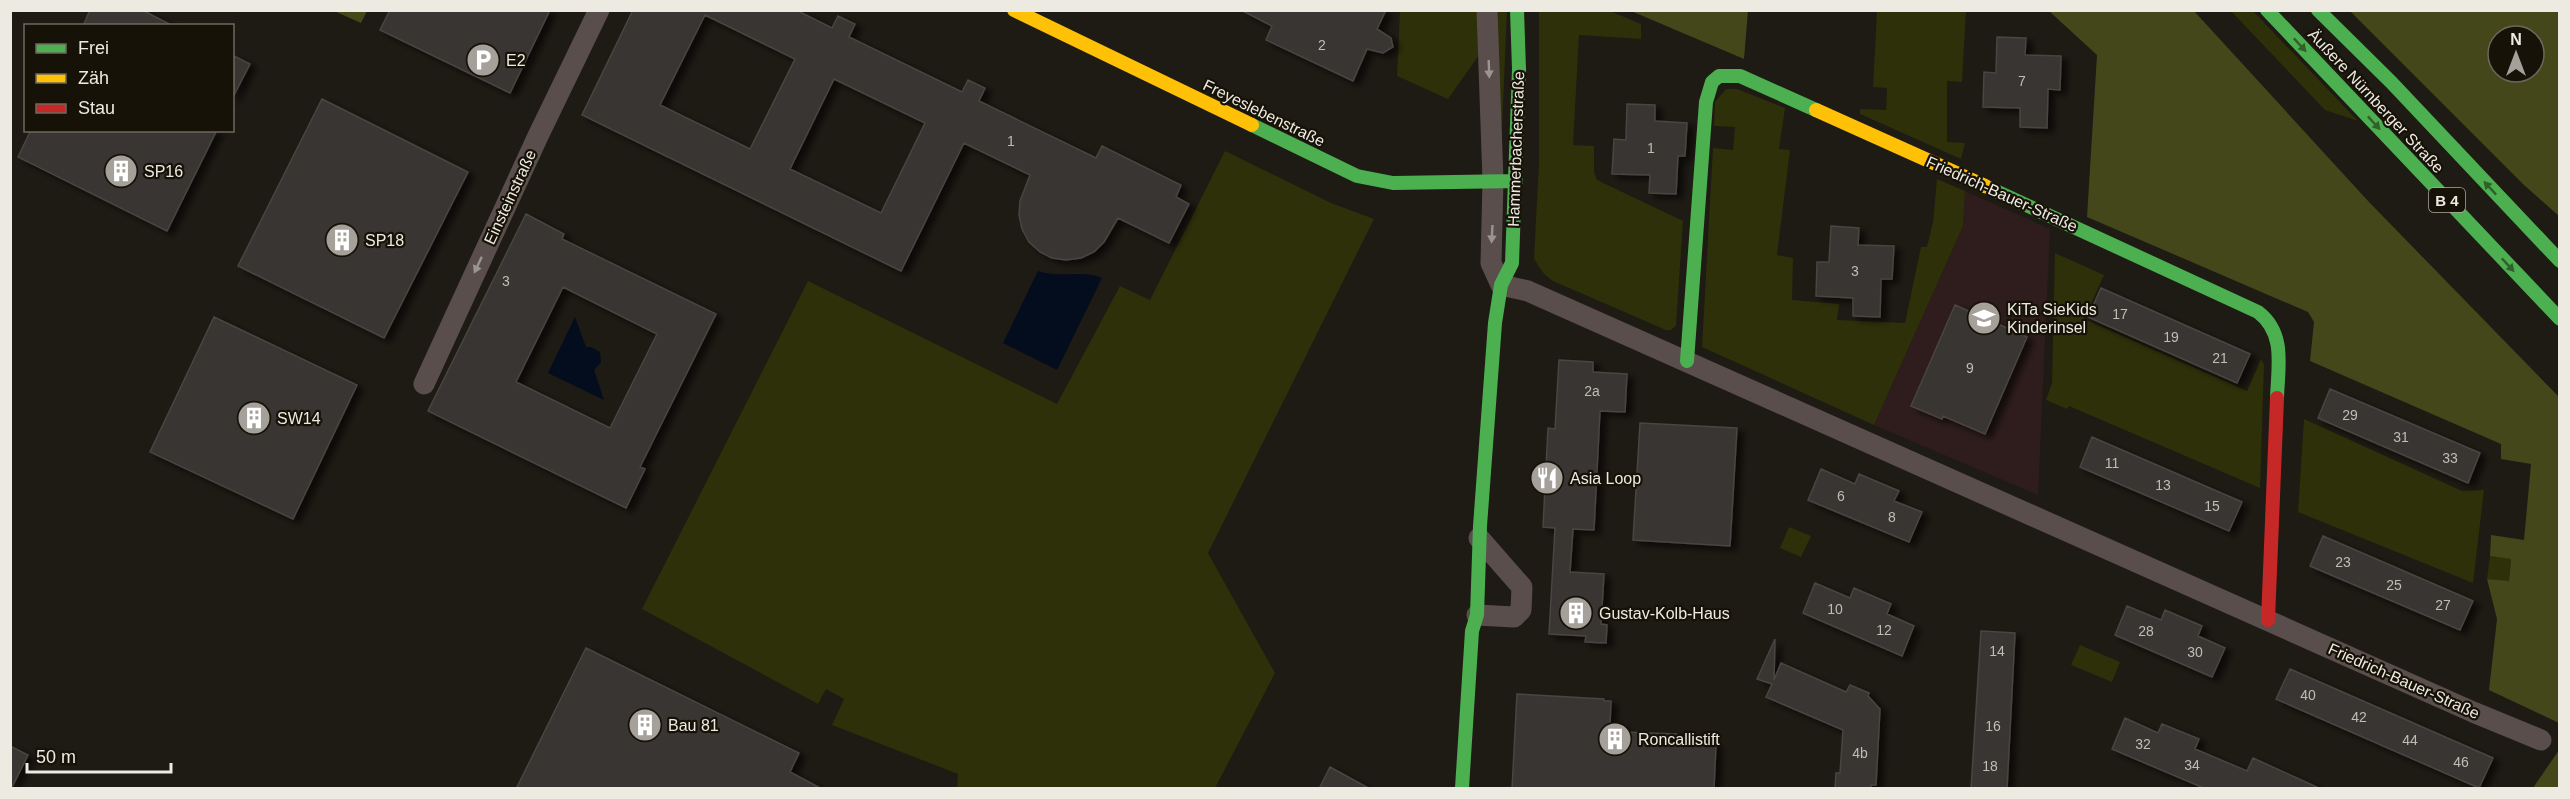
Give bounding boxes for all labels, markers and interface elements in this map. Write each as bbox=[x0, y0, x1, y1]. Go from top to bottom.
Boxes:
legend bbox=[24, 24, 234, 132]
north arrow bbox=[2486, 24, 2546, 84]
street label: Äußere Nürnberger Straße bbox=[2305, 26, 2447, 176]
text: N bbox=[2510, 31, 2522, 48]
house number: 2 bbox=[1318, 37, 1326, 53]
text: Frei bbox=[78, 38, 109, 58]
one-way arrow bbox=[2293, 38, 2307, 52]
parking icon: E2 bbox=[465, 42, 501, 78]
place label: E2 bbox=[506, 52, 526, 69]
one-way arrow bbox=[1485, 59, 1494, 78]
text: Zäh bbox=[78, 68, 109, 88]
street label: Hammerbacherstraße bbox=[1505, 71, 1527, 227]
house number: 7 bbox=[2018, 73, 2026, 89]
street label: Freyeslebenstraße bbox=[1200, 76, 1328, 150]
text: Stau bbox=[78, 98, 115, 118]
one-way arrow bbox=[2367, 115, 2380, 130]
house number: 1 bbox=[1007, 133, 1015, 149]
house number: 1 bbox=[1647, 140, 1655, 156]
street label: Einsteinstraße bbox=[481, 147, 539, 247]
building icon: SP16 bbox=[103, 153, 139, 189]
street label: Friedrich-Bauer-Straße bbox=[1924, 153, 2080, 235]
place label: SP16 bbox=[144, 163, 183, 180]
one-way arrow bbox=[2484, 182, 2498, 196]
road number: B 4 bbox=[2429, 188, 2465, 212]
building icon: SP18 bbox=[324, 222, 360, 258]
one-way arrow bbox=[1488, 225, 1497, 244]
place label: SP18 bbox=[365, 232, 404, 249]
one-way arrow bbox=[474, 257, 483, 274]
one-way arrow bbox=[2501, 257, 2515, 272]
house number: 3 bbox=[1851, 263, 1859, 279]
house number: 3 bbox=[502, 273, 510, 289]
school or university icon: KiTa SieKids Kinderinsel bbox=[1966, 300, 2002, 336]
place label: KiTa SieKids Kinderinsel bbox=[2007, 301, 2097, 336]
house number: 17 bbox=[2112, 306, 2128, 322]
house number: 19 bbox=[2163, 329, 2179, 345]
house number: 21 bbox=[2212, 350, 2228, 366]
house number: 9 bbox=[1966, 360, 1974, 376]
house number: 2a bbox=[1584, 383, 1600, 399]
building icon: SW14 bbox=[236, 400, 272, 436]
house number: 29 bbox=[2342, 407, 2358, 423]
place label: SW14 bbox=[277, 410, 321, 427]
house number: 31 bbox=[2393, 429, 2409, 445]
house number: 33 bbox=[2442, 450, 2458, 466]
house number: 11 bbox=[2105, 455, 2119, 471]
restaurant icon: Asia Loop bbox=[1529, 460, 1565, 496]
place label: Asia Loop bbox=[1570, 470, 1641, 487]
house number: 13 bbox=[2155, 477, 2171, 493]
house number: 6 bbox=[1837, 488, 1845, 504]
house number: 15 bbox=[2204, 498, 2220, 514]
house number: 8 bbox=[1888, 509, 1896, 525]
house number: 23 bbox=[2335, 554, 2351, 570]
house number: 25 bbox=[2386, 577, 2402, 593]
building icon: Gustav-Kolb-Haus bbox=[1558, 595, 1594, 631]
house number: 27 bbox=[2435, 597, 2451, 613]
house number: 10 bbox=[1827, 601, 1843, 617]
place label: Gustav-Kolb-Haus bbox=[1599, 605, 1730, 622]
house number: 12 bbox=[1876, 622, 1892, 638]
house number: 28 bbox=[2138, 623, 2154, 639]
street label: Friedrich-Bauer-Straße bbox=[2326, 640, 2482, 722]
house number: 14 bbox=[1989, 643, 2005, 659]
house number: 30 bbox=[2187, 644, 2203, 660]
house number: 40 bbox=[2300, 687, 2316, 703]
building icon: Bau 81 bbox=[627, 707, 663, 743]
house number: 42 bbox=[2351, 709, 2367, 725]
place label: Bau 81 bbox=[668, 717, 719, 734]
house number: 16 bbox=[1985, 718, 2001, 734]
building icon: Roncallistift bbox=[1597, 721, 1633, 757]
place label: Roncallistift bbox=[1638, 731, 1720, 748]
house number: 44 bbox=[2402, 732, 2418, 748]
scale bar bbox=[27, 736, 171, 774]
house number: 32 bbox=[2135, 736, 2151, 752]
house number: 4b bbox=[1852, 745, 1868, 761]
text: 50 m bbox=[36, 747, 76, 767]
house number: 46 bbox=[2453, 754, 2469, 770]
house number: 34 bbox=[2184, 757, 2200, 773]
house number: 18 bbox=[1982, 758, 1998, 774]

